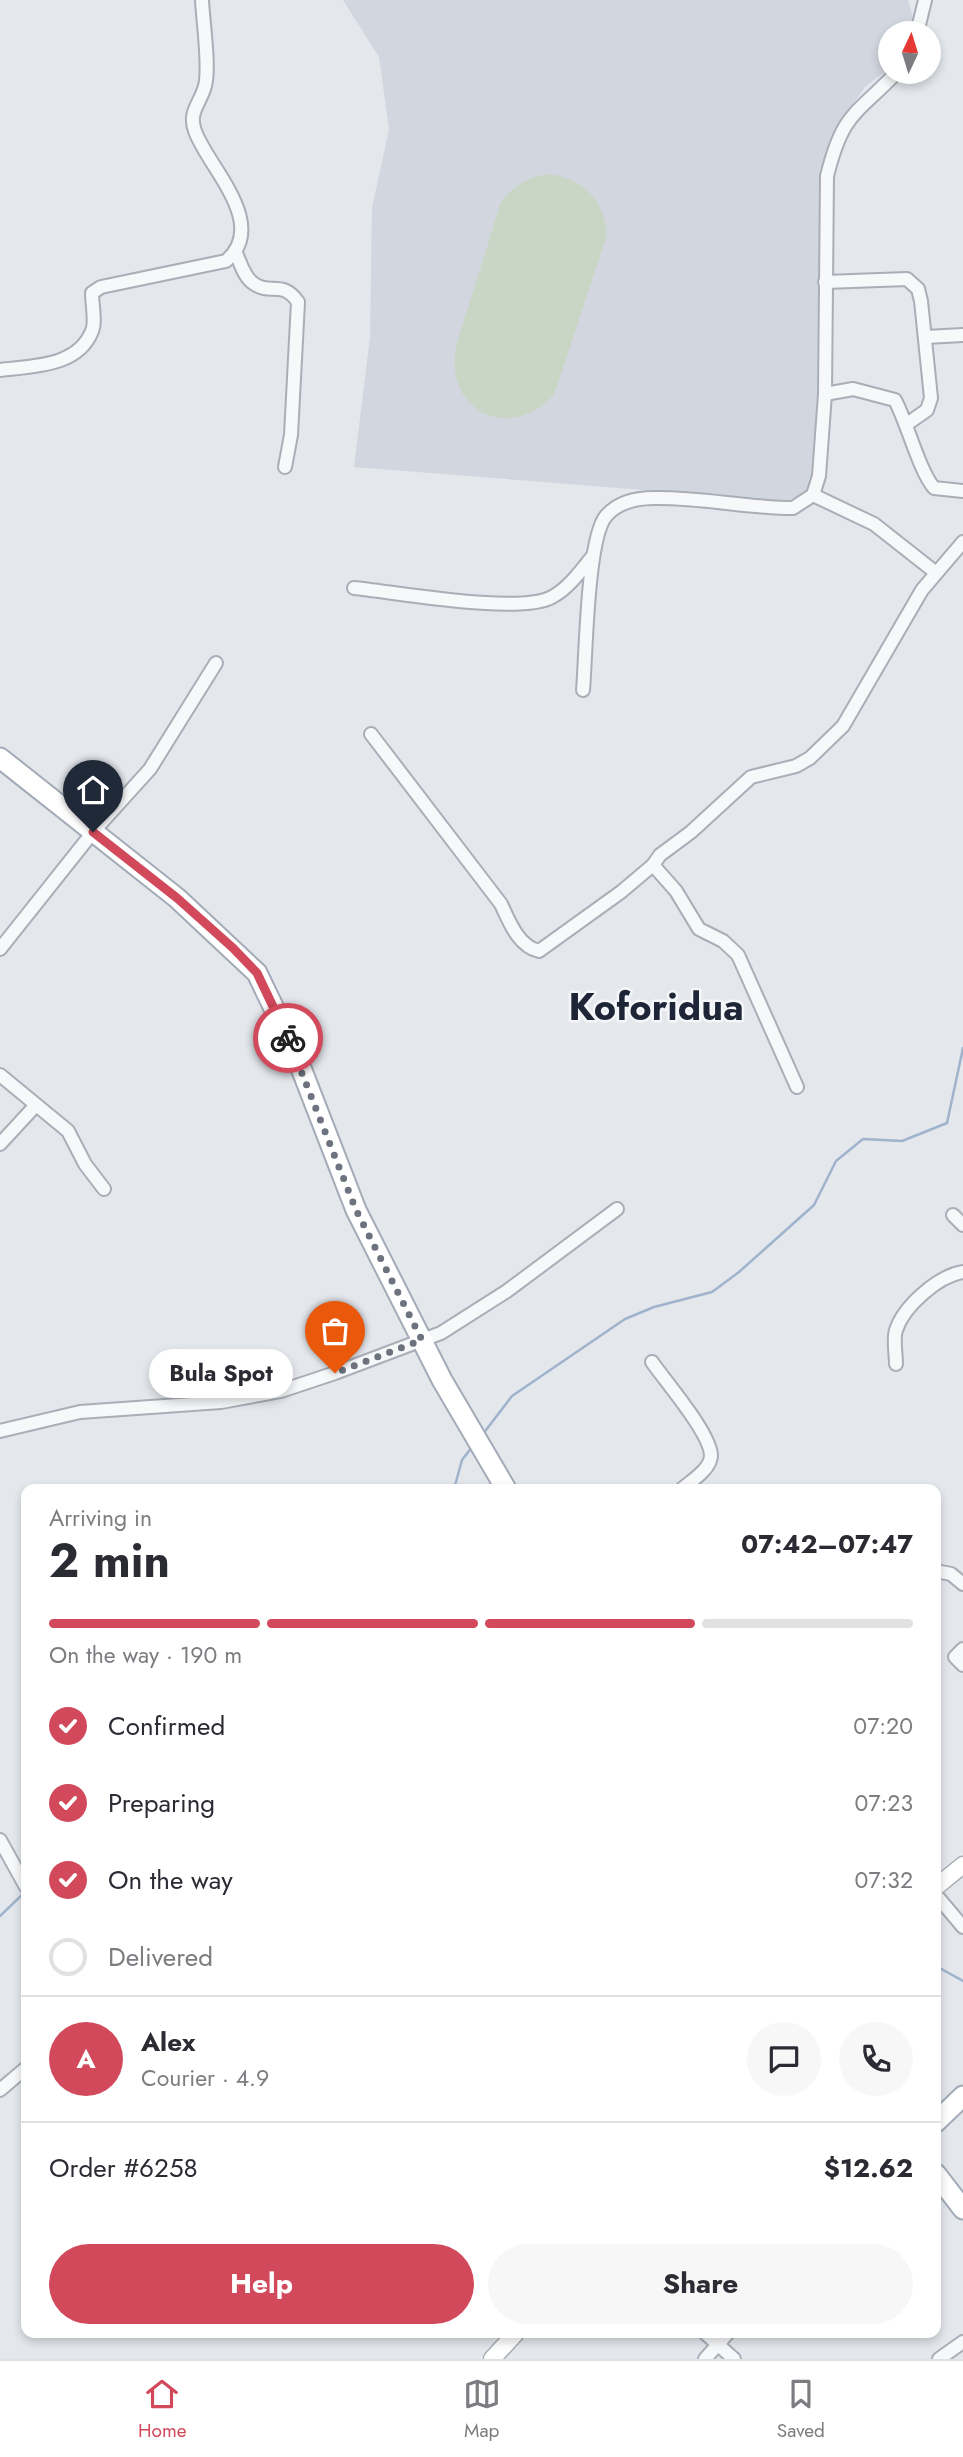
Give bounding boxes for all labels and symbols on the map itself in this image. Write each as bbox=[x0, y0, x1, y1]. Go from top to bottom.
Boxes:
north arrow bbox=[878, 21, 942, 84]
pin bbox=[63, 760, 123, 832]
district label: Koforidua bbox=[568, 979, 744, 1034]
courier bbox=[253, 1003, 323, 1073]
pin bbox=[305, 1301, 365, 1373]
callout: Bula Spot bbox=[149, 1348, 293, 1398]

